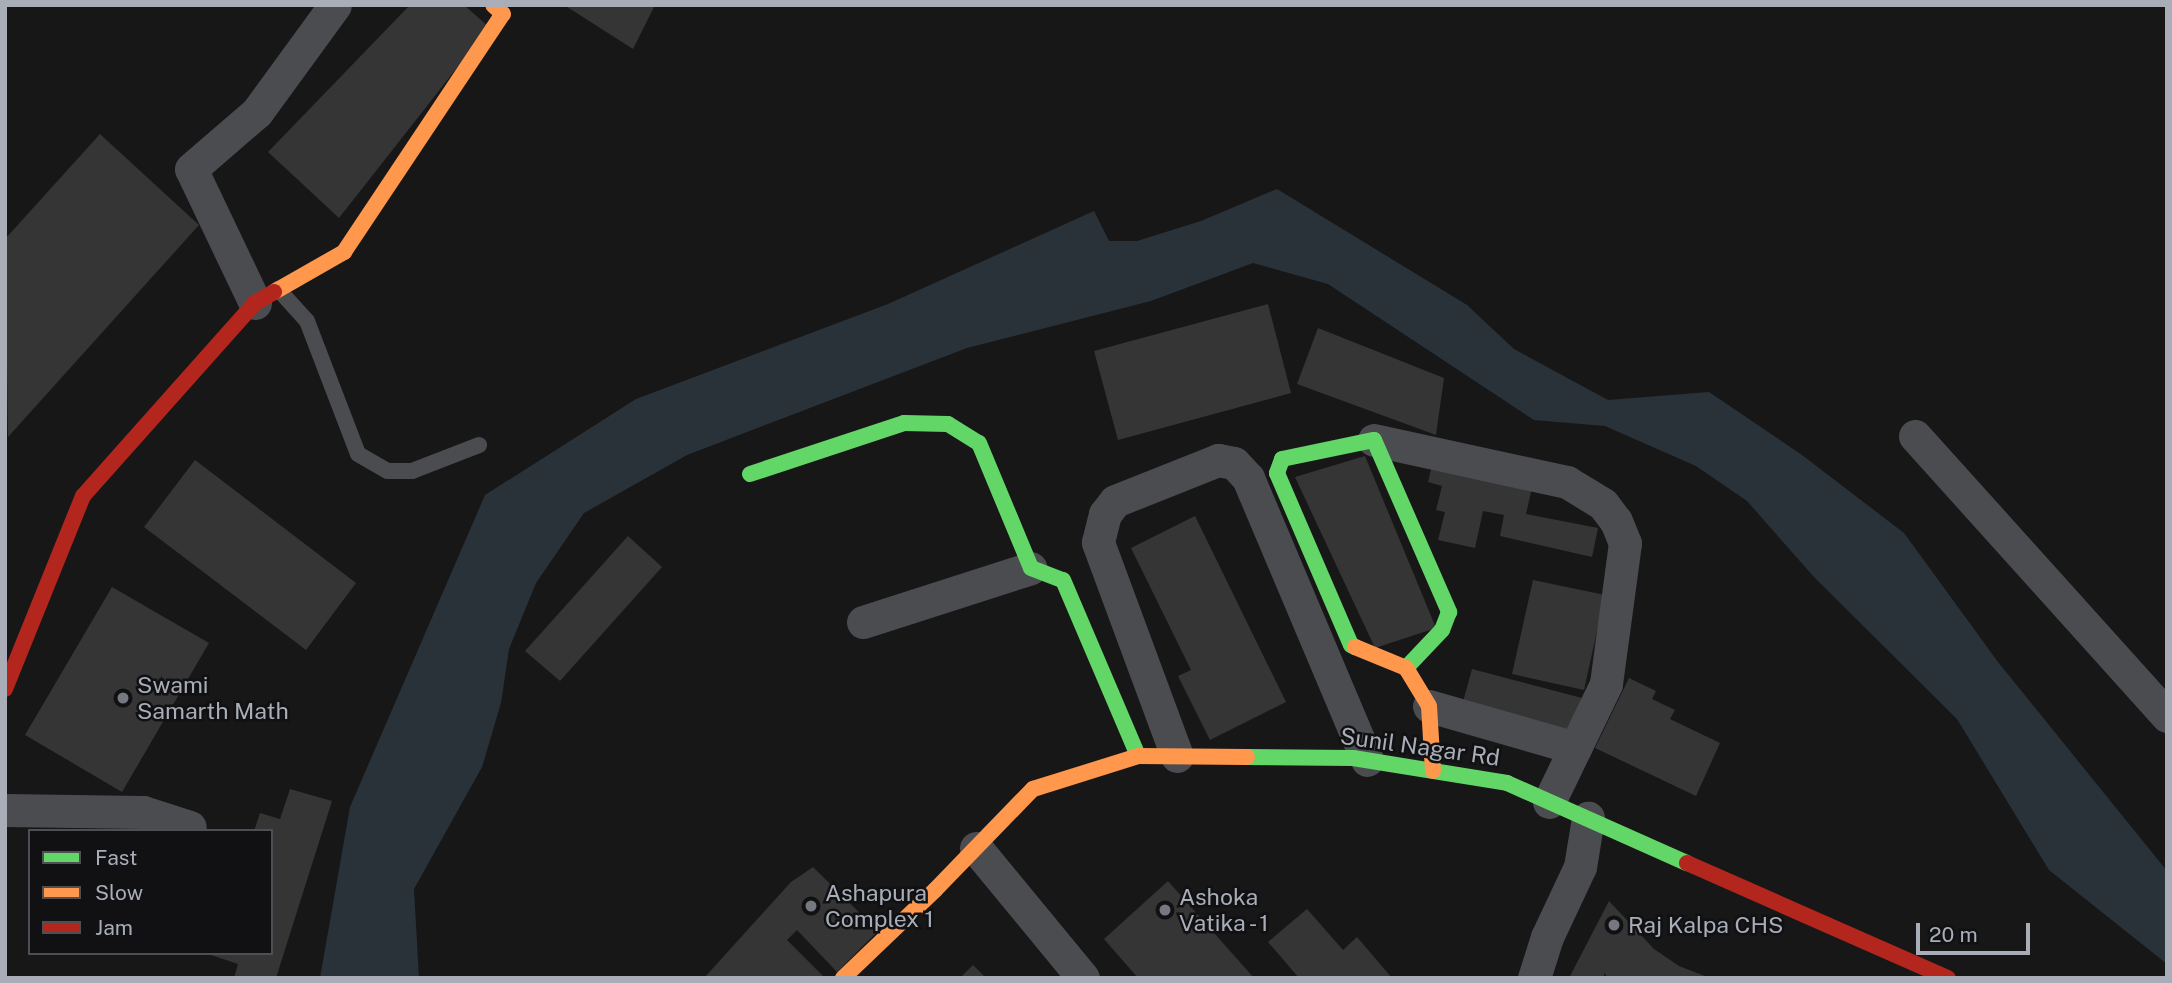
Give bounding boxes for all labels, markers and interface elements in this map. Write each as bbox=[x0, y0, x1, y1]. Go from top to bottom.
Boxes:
place label: Swami Samarth Math bbox=[137, 671, 289, 725]
marker: Swami Samarth Math bbox=[115, 690, 131, 706]
street label: Sunil Nagar Rd bbox=[1338, 722, 1502, 772]
legend bbox=[28, 829, 273, 955]
text: Fast bbox=[95, 845, 137, 870]
place label: Ashapura Complex 1 bbox=[825, 879, 934, 933]
text: Slow bbox=[95, 880, 143, 905]
place label: Ashoka Vatika - 1 bbox=[1179, 883, 1275, 937]
marker: Ashapura Complex 1 bbox=[803, 898, 819, 914]
marker: Ashoka Vatika - 1 bbox=[1157, 902, 1173, 918]
scale bar bbox=[1920, 909, 2034, 953]
place label: Raj Kalpa CHS bbox=[1628, 911, 1783, 939]
text: Jam bbox=[95, 915, 133, 940]
marker: Raj Kalpa CHS bbox=[1606, 917, 1622, 933]
text: 20 m bbox=[1929, 922, 1978, 947]

